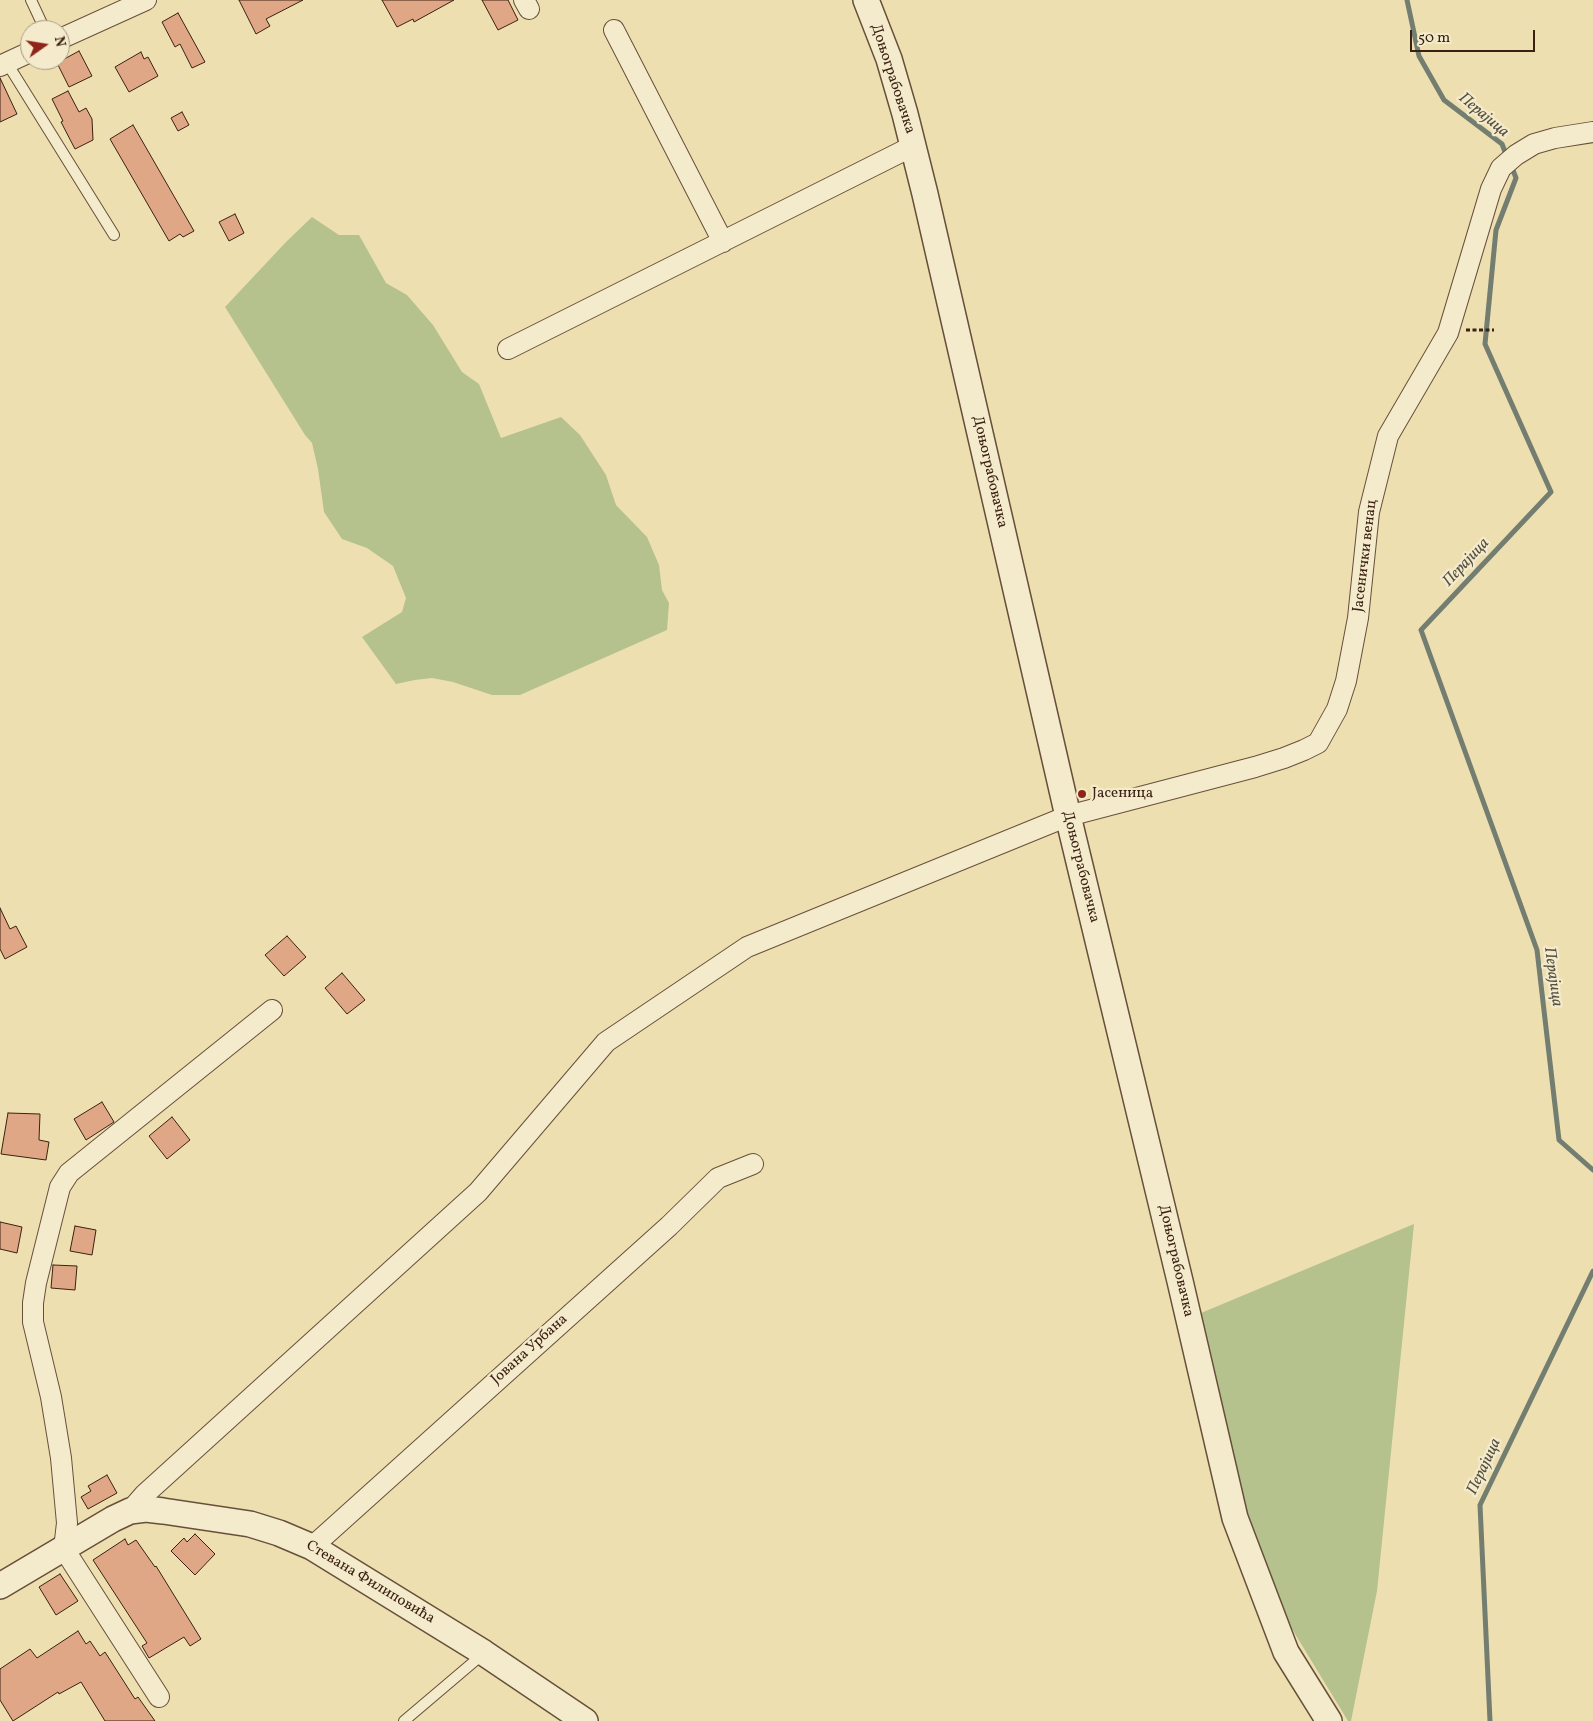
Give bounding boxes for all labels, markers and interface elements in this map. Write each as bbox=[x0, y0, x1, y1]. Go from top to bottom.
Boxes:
north arrow bbox=[20, 20, 70, 70]
scale bar bbox=[1413, 20, 1538, 52]
street label: Доњограбовачка bbox=[866, 22, 918, 136]
text: 50 m bbox=[1418, 28, 1450, 49]
text: N bbox=[49, 35, 70, 49]
water label: Перајица bbox=[1454, 89, 1512, 143]
street label: Доњограбовачка bbox=[967, 414, 1011, 530]
street label: Јасенички венац bbox=[1350, 499, 1382, 613]
water label: Перајица bbox=[1440, 535, 1494, 591]
place label: Јасеница bbox=[1092, 785, 1153, 803]
marker: Јасеница bbox=[1076, 788, 1088, 800]
street label: Доњограбовачка bbox=[1057, 809, 1103, 925]
water label: Перајица bbox=[1538, 946, 1566, 1008]
street label: Доњограбовачка bbox=[1153, 1203, 1197, 1319]
street label: Јована Урбана bbox=[488, 1311, 572, 1389]
water label: Перајица bbox=[1464, 1436, 1506, 1498]
street label: Стевана Филиповића bbox=[302, 1537, 438, 1629]

